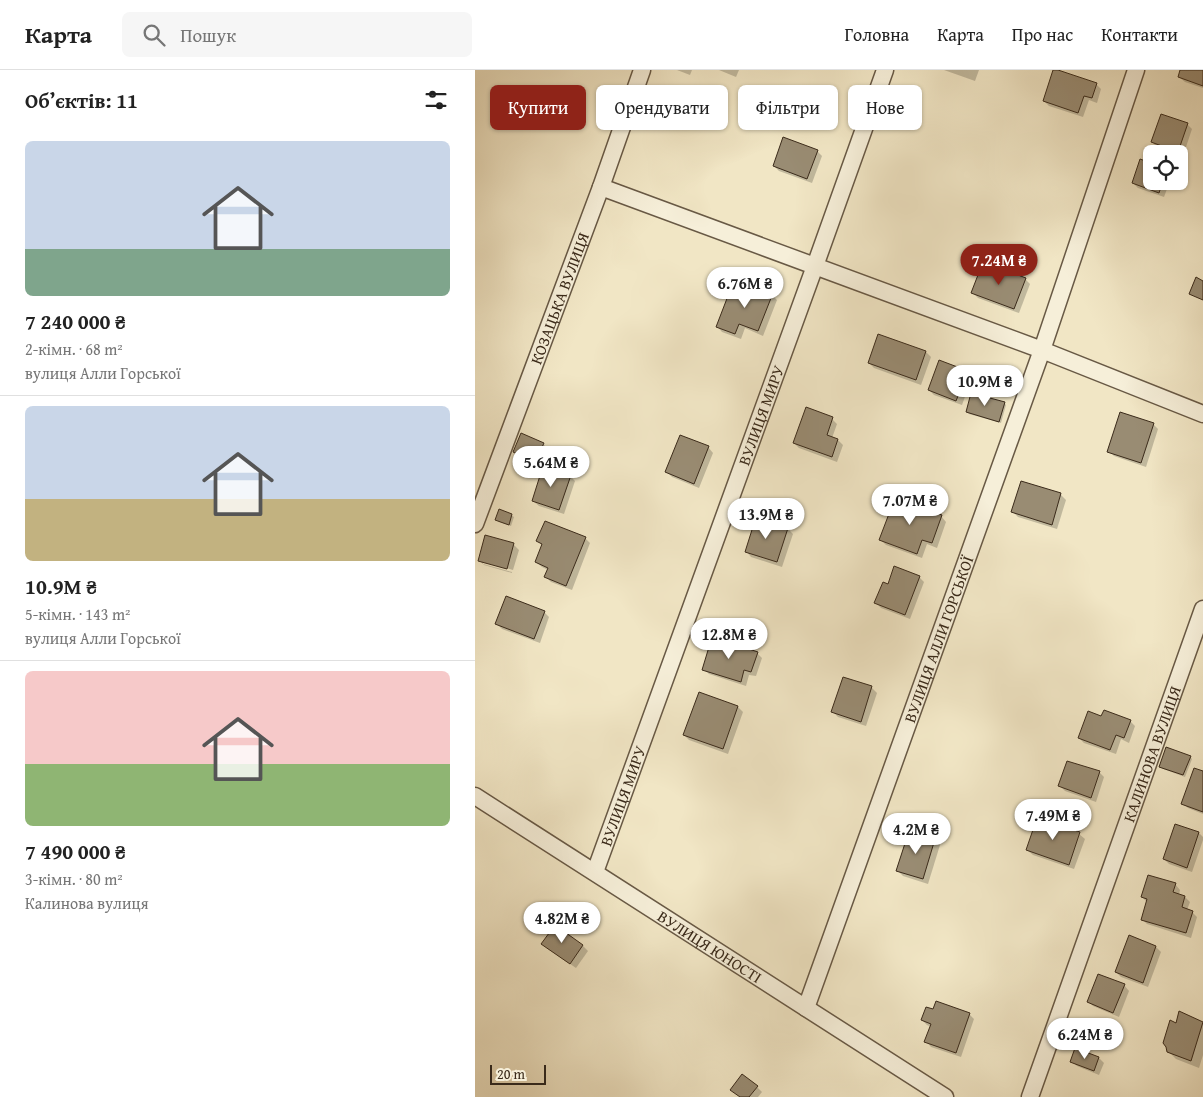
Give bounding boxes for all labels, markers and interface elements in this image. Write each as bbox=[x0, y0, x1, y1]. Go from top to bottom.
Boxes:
search box bbox=[122, 12, 472, 57]
text: Карта bbox=[25, 17, 92, 52]
icon: search bbox=[140, 21, 168, 49]
text: Пошук bbox=[180, 21, 236, 49]
text: Головна bbox=[844, 21, 909, 48]
text: Карта bbox=[937, 21, 984, 48]
text: Про нас bbox=[1012, 21, 1073, 48]
text: Контакти bbox=[1101, 21, 1178, 48]
text: Об’єктів: 11 bbox=[25, 85, 138, 116]
chip: Купити bbox=[490, 85, 586, 130]
chip: Орендувати bbox=[596, 85, 728, 130]
chip: Фільтри bbox=[738, 85, 838, 130]
chip: Нове bbox=[848, 85, 922, 130]
icon: filters bbox=[422, 86, 450, 114]
map controls bbox=[1143, 145, 1188, 190]
button: locate bbox=[1143, 145, 1188, 190]
icon: home bbox=[193, 173, 283, 263]
street label: КОЗАЦЬКА ВУЛИЦЯ bbox=[524, 228, 595, 368]
pin: 7.24M ₴ bbox=[953, 244, 1045, 286]
text: 7.24M ₴ bbox=[972, 248, 1026, 272]
pin: 6.76M ₴ bbox=[699, 266, 791, 309]
text: 6.76M ₴ bbox=[718, 271, 772, 295]
text: 7 240 000 ₴ bbox=[25, 306, 126, 337]
text: 2-кімн. · 68 m² bbox=[25, 337, 123, 361]
text: вулиця Алли Горської bbox=[25, 361, 181, 385]
street label: ВУЛИЦЯ МИРУ bbox=[732, 362, 790, 468]
pin: 10.9M ₴ bbox=[939, 364, 1031, 407]
text: 10.9M ₴ bbox=[958, 369, 1012, 393]
icon: home bbox=[193, 439, 283, 529]
pin: 5.64M ₴ bbox=[505, 446, 597, 488]
text: 5.64M ₴ bbox=[524, 450, 578, 474]
pin: 7.07M ₴ bbox=[864, 484, 956, 526]
text: 7.07M ₴ bbox=[883, 488, 937, 512]
pin: 13.9M ₴ bbox=[720, 498, 812, 540]
text: 13.9M ₴ bbox=[739, 502, 793, 526]
street label: ВУЛИЦЯ АЛЛИ ГОРСЬКОЇ bbox=[897, 552, 979, 726]
text: 10.9M ₴ bbox=[25, 571, 97, 602]
text: 5-кімн. · 143 m² bbox=[25, 602, 130, 626]
pin: 12.8M ₴ bbox=[683, 618, 775, 660]
text: 12.8M ₴ bbox=[702, 622, 756, 646]
text: вулиця Алли Горської bbox=[25, 626, 181, 650]
street label: КАЛИНОВА ВУЛИЦЯ bbox=[1116, 682, 1187, 825]
icon: home bbox=[193, 704, 283, 794]
street label: ВУЛИЦЯ МИРУ bbox=[593, 742, 652, 849]
pin: 7.49M ₴ bbox=[1007, 798, 1099, 841]
text: 7.49M ₴ bbox=[1026, 803, 1080, 827]
pin: 4.2M ₴ bbox=[875, 812, 957, 855]
text: 4.2M ₴ bbox=[893, 817, 939, 841]
text: 7 490 000 ₴ bbox=[25, 836, 126, 867]
text: 3-кімн. · 80 m² bbox=[25, 867, 123, 891]
text: Калинова вулиця bbox=[25, 891, 149, 915]
pin: 4.82M ₴ bbox=[516, 902, 608, 944]
street label: ВУЛИЦЯ ЮНОСТІ bbox=[653, 904, 767, 989]
text: 4.82M ₴ bbox=[535, 906, 589, 930]
pin: 6.24M ₴ bbox=[1039, 1018, 1131, 1060]
text: 6.24M ₴ bbox=[1058, 1022, 1112, 1046]
scale bar bbox=[490, 1062, 546, 1085]
text: 20 m bbox=[497, 1064, 525, 1084]

